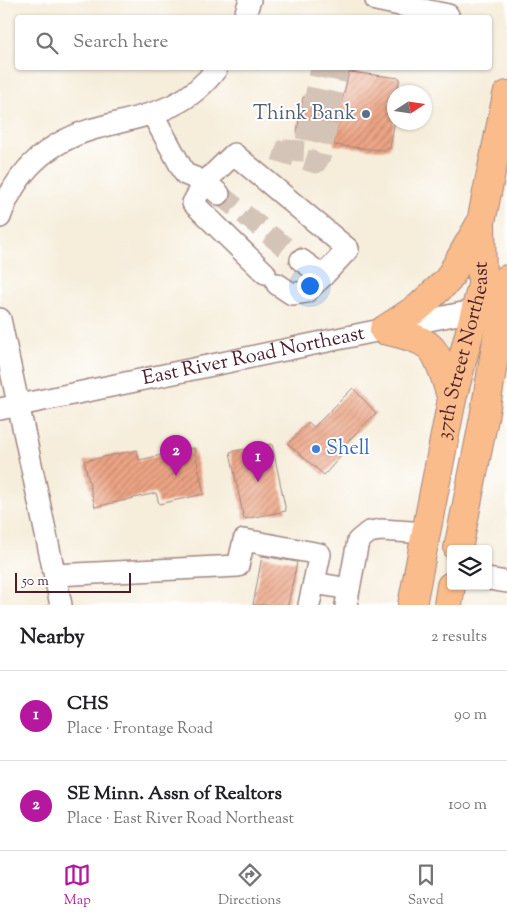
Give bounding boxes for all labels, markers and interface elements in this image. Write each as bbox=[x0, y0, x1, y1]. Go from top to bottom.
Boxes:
search box bbox=[15, 15, 492, 70]
icon: search bbox=[33, 29, 61, 57]
text: Search here bbox=[73, 29, 168, 56]
north arrow bbox=[387, 85, 432, 130]
place label: Think Bank bbox=[253, 100, 356, 129]
marker: Think Bank bbox=[360, 108, 372, 120]
street label: 37th Street Northeast bbox=[430, 261, 497, 442]
your location bbox=[297, 273, 323, 299]
street label: East River Road Northeast bbox=[140, 319, 368, 394]
pin: 2 bbox=[160, 435, 192, 476]
place label: Shell bbox=[326, 435, 370, 464]
pin: 1 bbox=[242, 441, 274, 482]
marker: Shell bbox=[310, 443, 322, 455]
map controls bbox=[447, 545, 492, 590]
button: layers bbox=[447, 545, 492, 590]
scale bar bbox=[15, 570, 131, 593]
text: 50 m bbox=[22, 572, 49, 592]
text: Nearby bbox=[20, 623, 85, 653]
text: 2 results bbox=[431, 626, 487, 649]
text: CHS bbox=[67, 691, 109, 718]
text: 1 bbox=[33, 704, 39, 727]
text: 90 m bbox=[454, 704, 487, 727]
text: Place · Frontage Road bbox=[67, 718, 213, 741]
text: SE Minn. Assn of Realtors bbox=[67, 781, 282, 808]
text: 2 bbox=[32, 794, 40, 817]
text: 100 m bbox=[448, 794, 487, 817]
text: Place · East River Road Northeast bbox=[67, 808, 294, 831]
tab: Map bbox=[63, 861, 91, 911]
tab: Directions bbox=[218, 861, 281, 911]
tab: Saved bbox=[408, 861, 444, 911]

